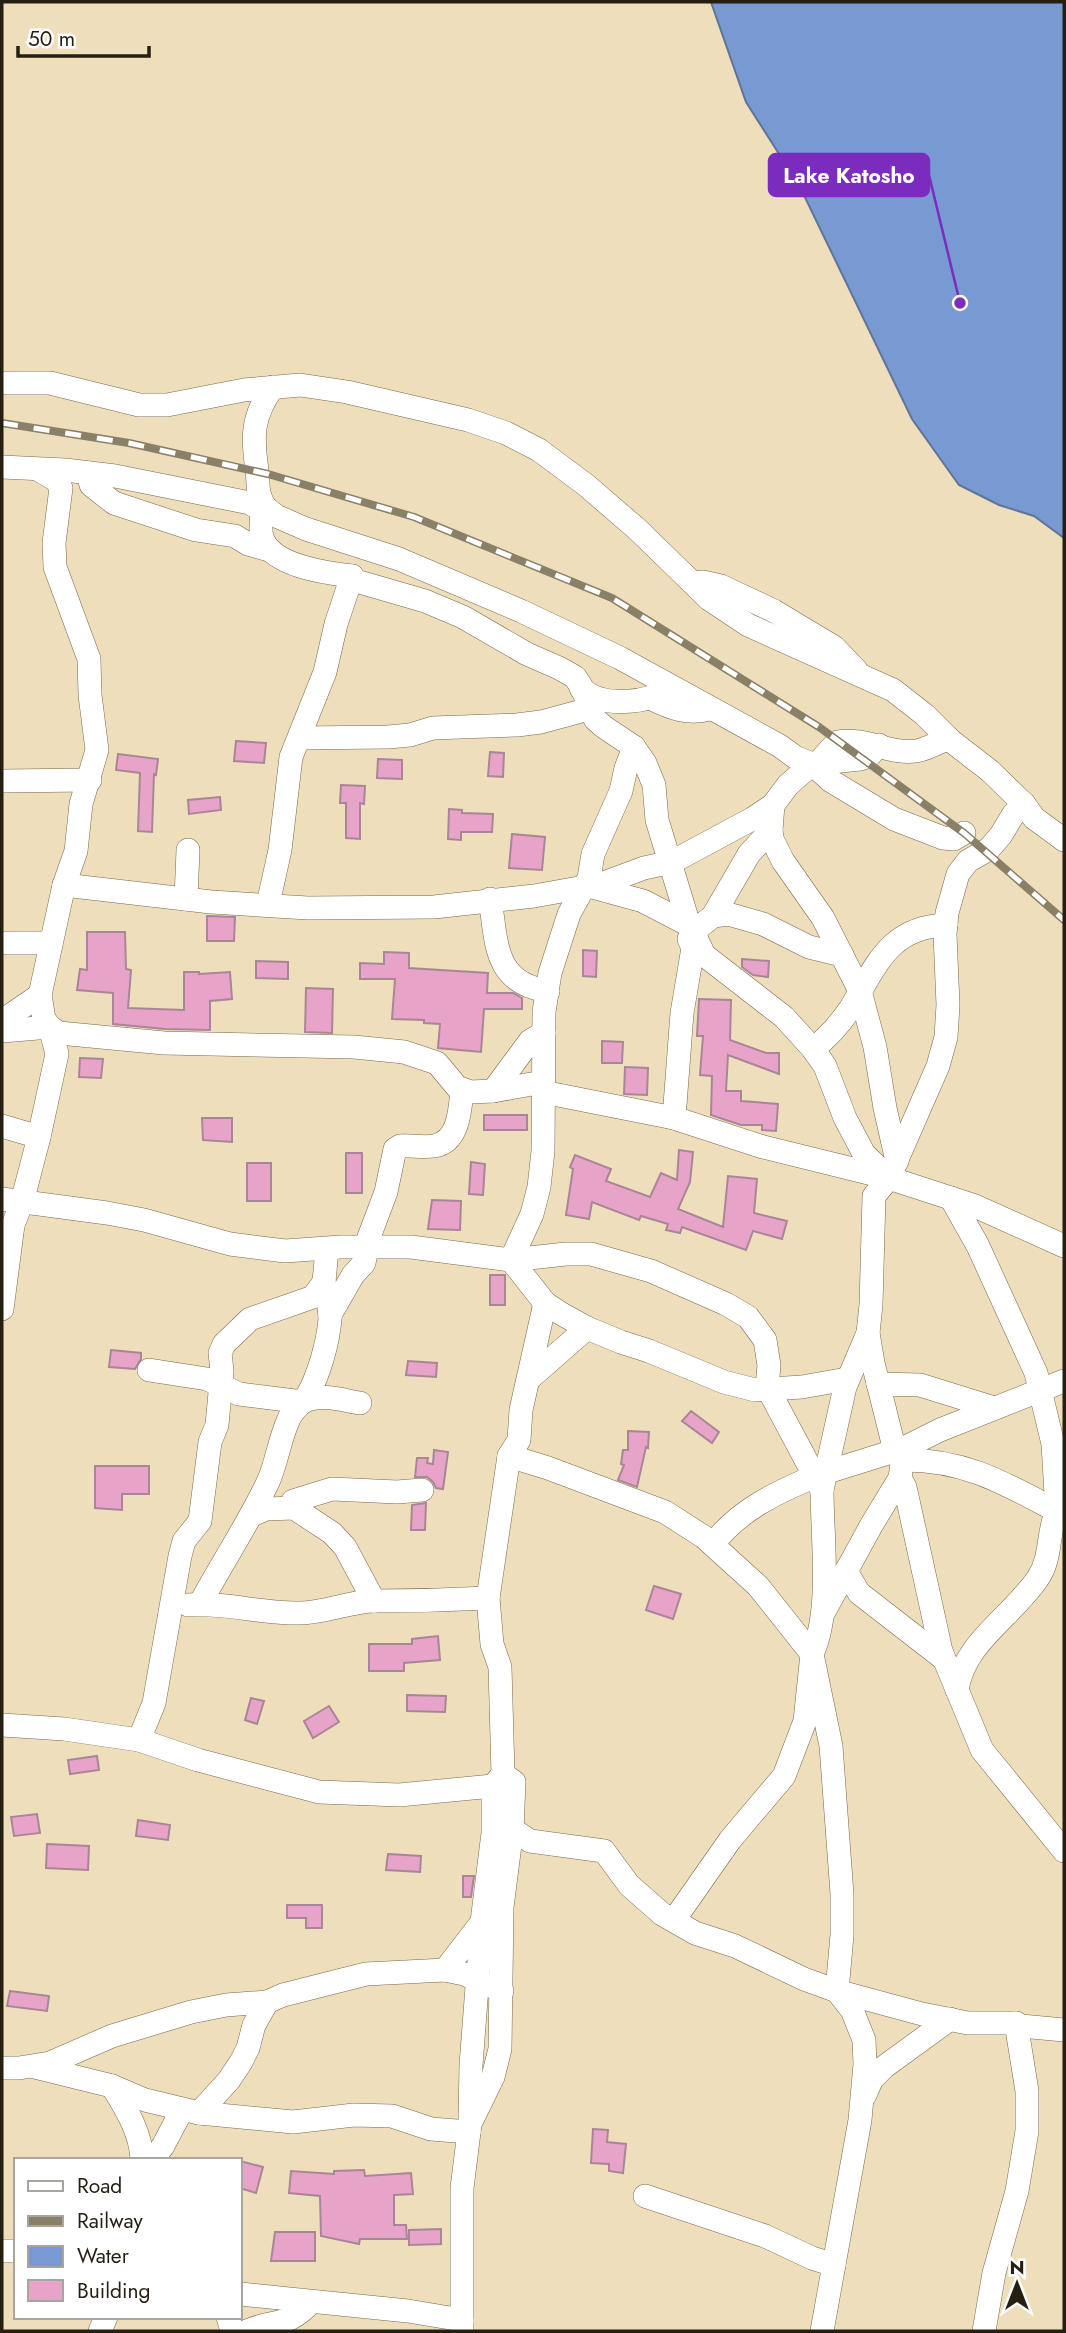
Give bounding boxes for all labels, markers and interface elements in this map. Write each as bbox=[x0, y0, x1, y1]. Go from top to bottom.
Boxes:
scale bar bbox=[18, 14, 149, 58]
text: 50 m bbox=[28, 24, 75, 54]
callout: Lake Katosho bbox=[769, 154, 929, 196]
text: Lake Katosho bbox=[783, 161, 915, 191]
legend bbox=[14, 2158, 242, 2319]
text: Road bbox=[77, 2171, 122, 2201]
text: Railway bbox=[77, 2206, 143, 2236]
text: Water bbox=[77, 2241, 130, 2271]
north arrow bbox=[982, 2249, 1052, 2319]
text: N bbox=[1009, 2254, 1025, 2281]
text: Building bbox=[77, 2276, 150, 2306]

